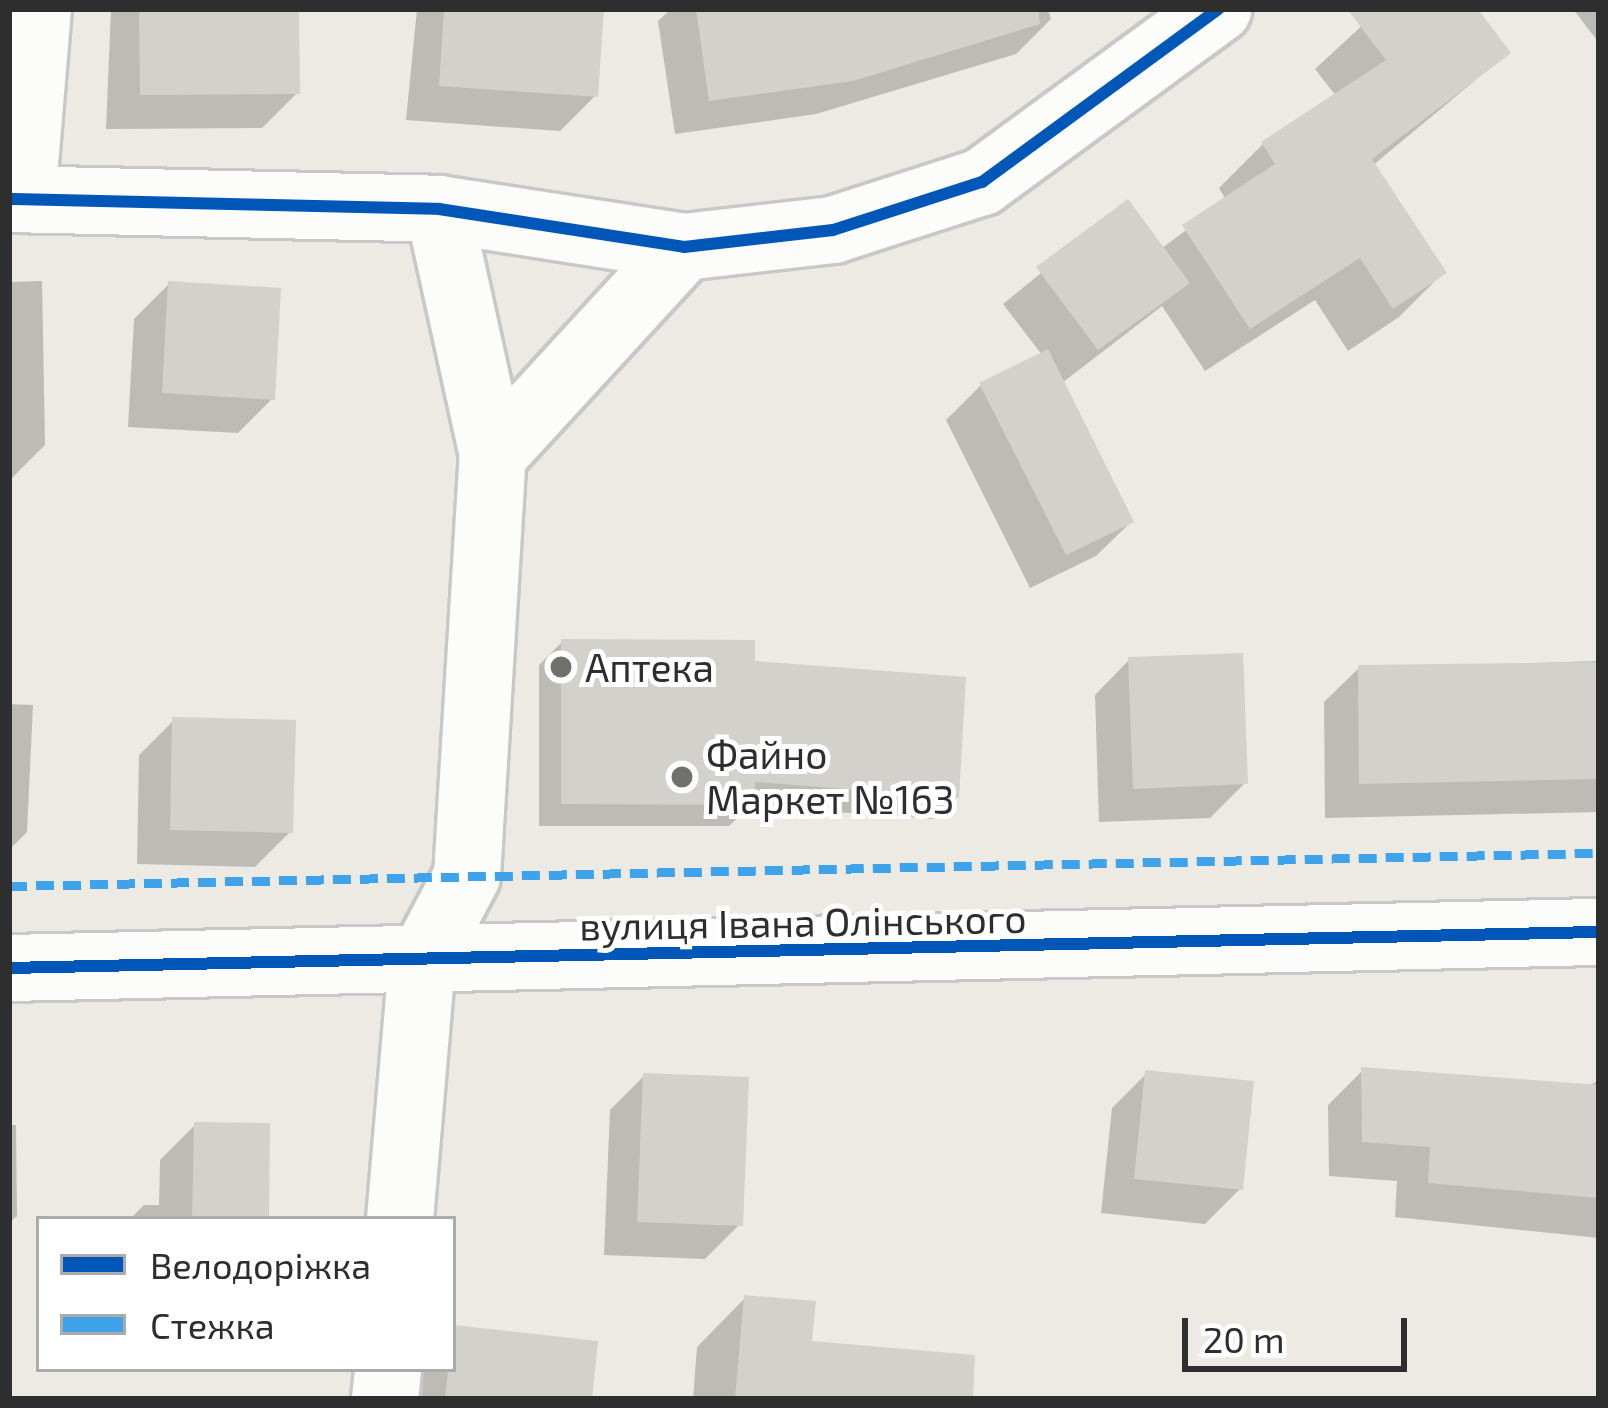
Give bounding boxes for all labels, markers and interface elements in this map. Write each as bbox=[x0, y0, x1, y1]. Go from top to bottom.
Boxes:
place label: Аптека bbox=[585, 644, 714, 690]
marker: Аптека bbox=[548, 654, 574, 680]
place label: Файно Маркет №163 bbox=[706, 732, 954, 823]
marker: Файно Маркет №163 bbox=[669, 764, 695, 790]
street label: вулиця Івана Олінського bbox=[579, 895, 1027, 949]
legend bbox=[36, 1216, 456, 1372]
text: Велодоріжка bbox=[150, 1243, 371, 1286]
scale bar bbox=[1188, 1294, 1413, 1368]
text: Стежка bbox=[150, 1303, 275, 1346]
text: 20 m bbox=[1203, 1317, 1285, 1360]

